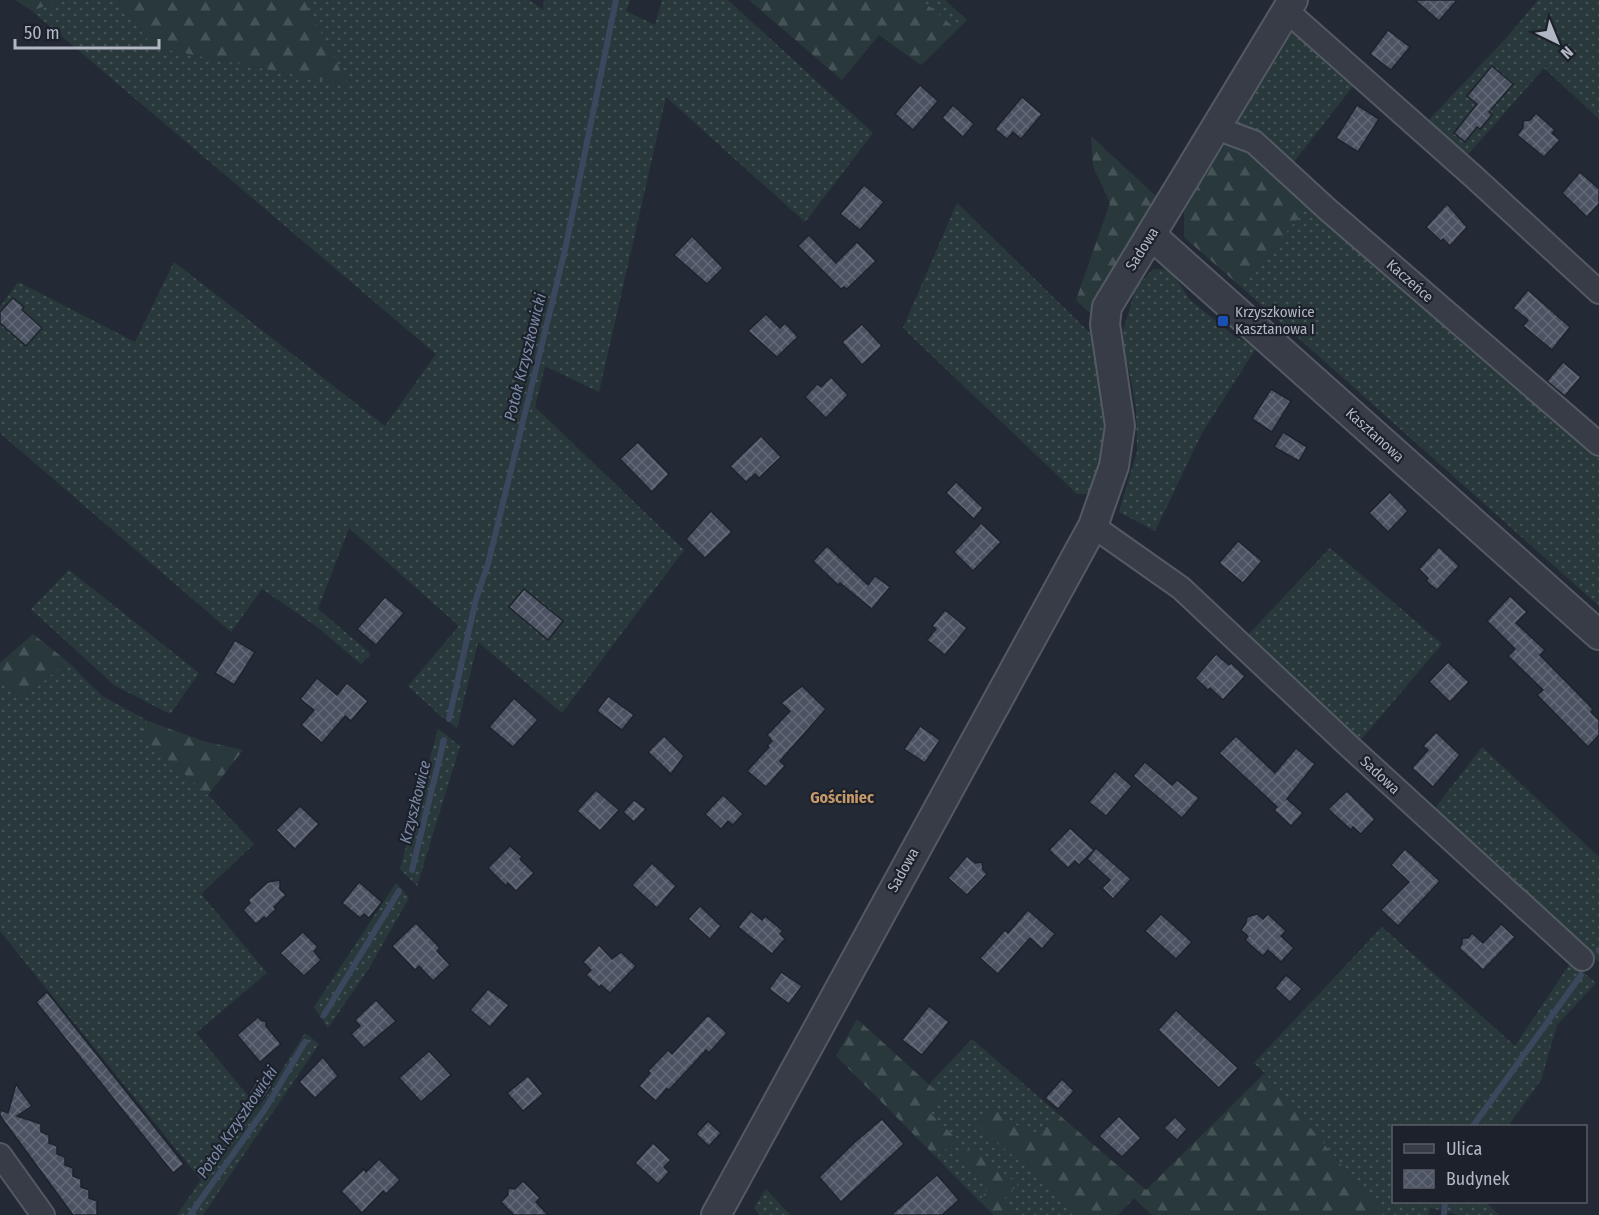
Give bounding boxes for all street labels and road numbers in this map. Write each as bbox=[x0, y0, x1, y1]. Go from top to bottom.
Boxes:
street label: Sadowa bbox=[1122, 224, 1162, 274]
street label: Kaczeńce bbox=[1383, 256, 1437, 306]
street label: Kasztanowa bbox=[1342, 404, 1408, 466]
street label: Sadowa bbox=[1356, 752, 1404, 798]
street label: Sadowa bbox=[884, 845, 922, 895]

